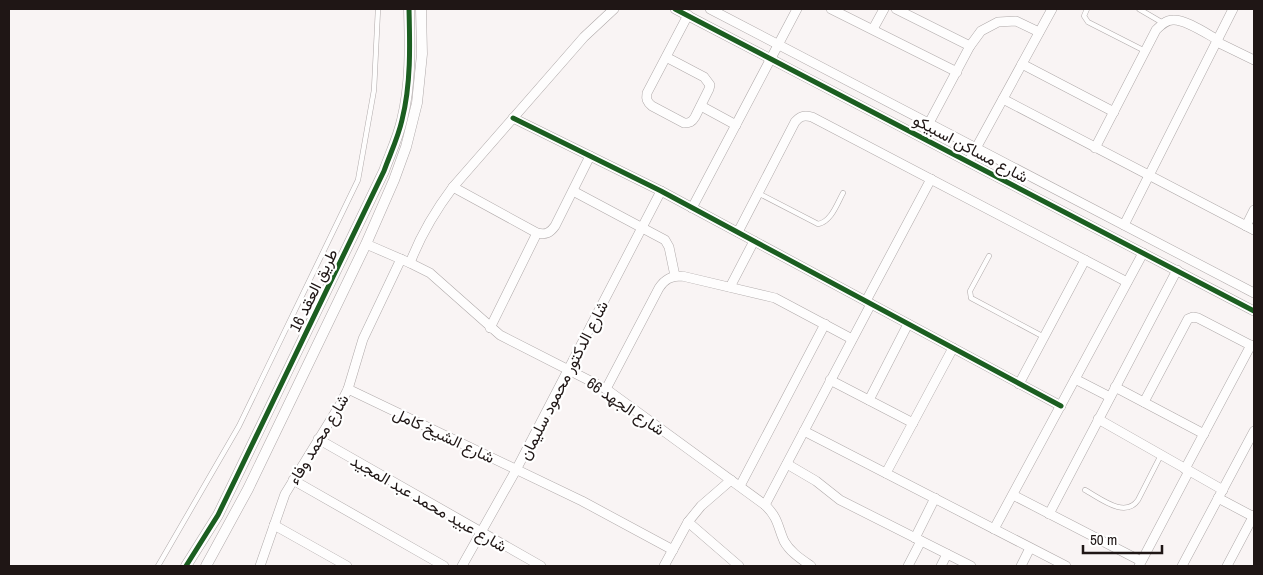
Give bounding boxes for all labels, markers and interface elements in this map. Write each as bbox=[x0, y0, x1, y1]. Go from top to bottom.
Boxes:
street label: شارع مساكن اسبيكو bbox=[909, 108, 1032, 188]
street label: طريق العقد 16 bbox=[283, 245, 343, 335]
street label: شارع الدكتور محمود سليمان bbox=[513, 296, 614, 464]
street label: شارع الجهد 66 bbox=[582, 372, 669, 441]
street label: شارع محمد وفاء bbox=[282, 390, 354, 489]
street label: شارع الشيخ كامل bbox=[389, 402, 498, 469]
street label: شارع عبيد محمد عبد المجيد bbox=[346, 449, 511, 558]
scale bar bbox=[1083, 522, 1162, 554]
text: 50 m bbox=[1090, 529, 1117, 550]

